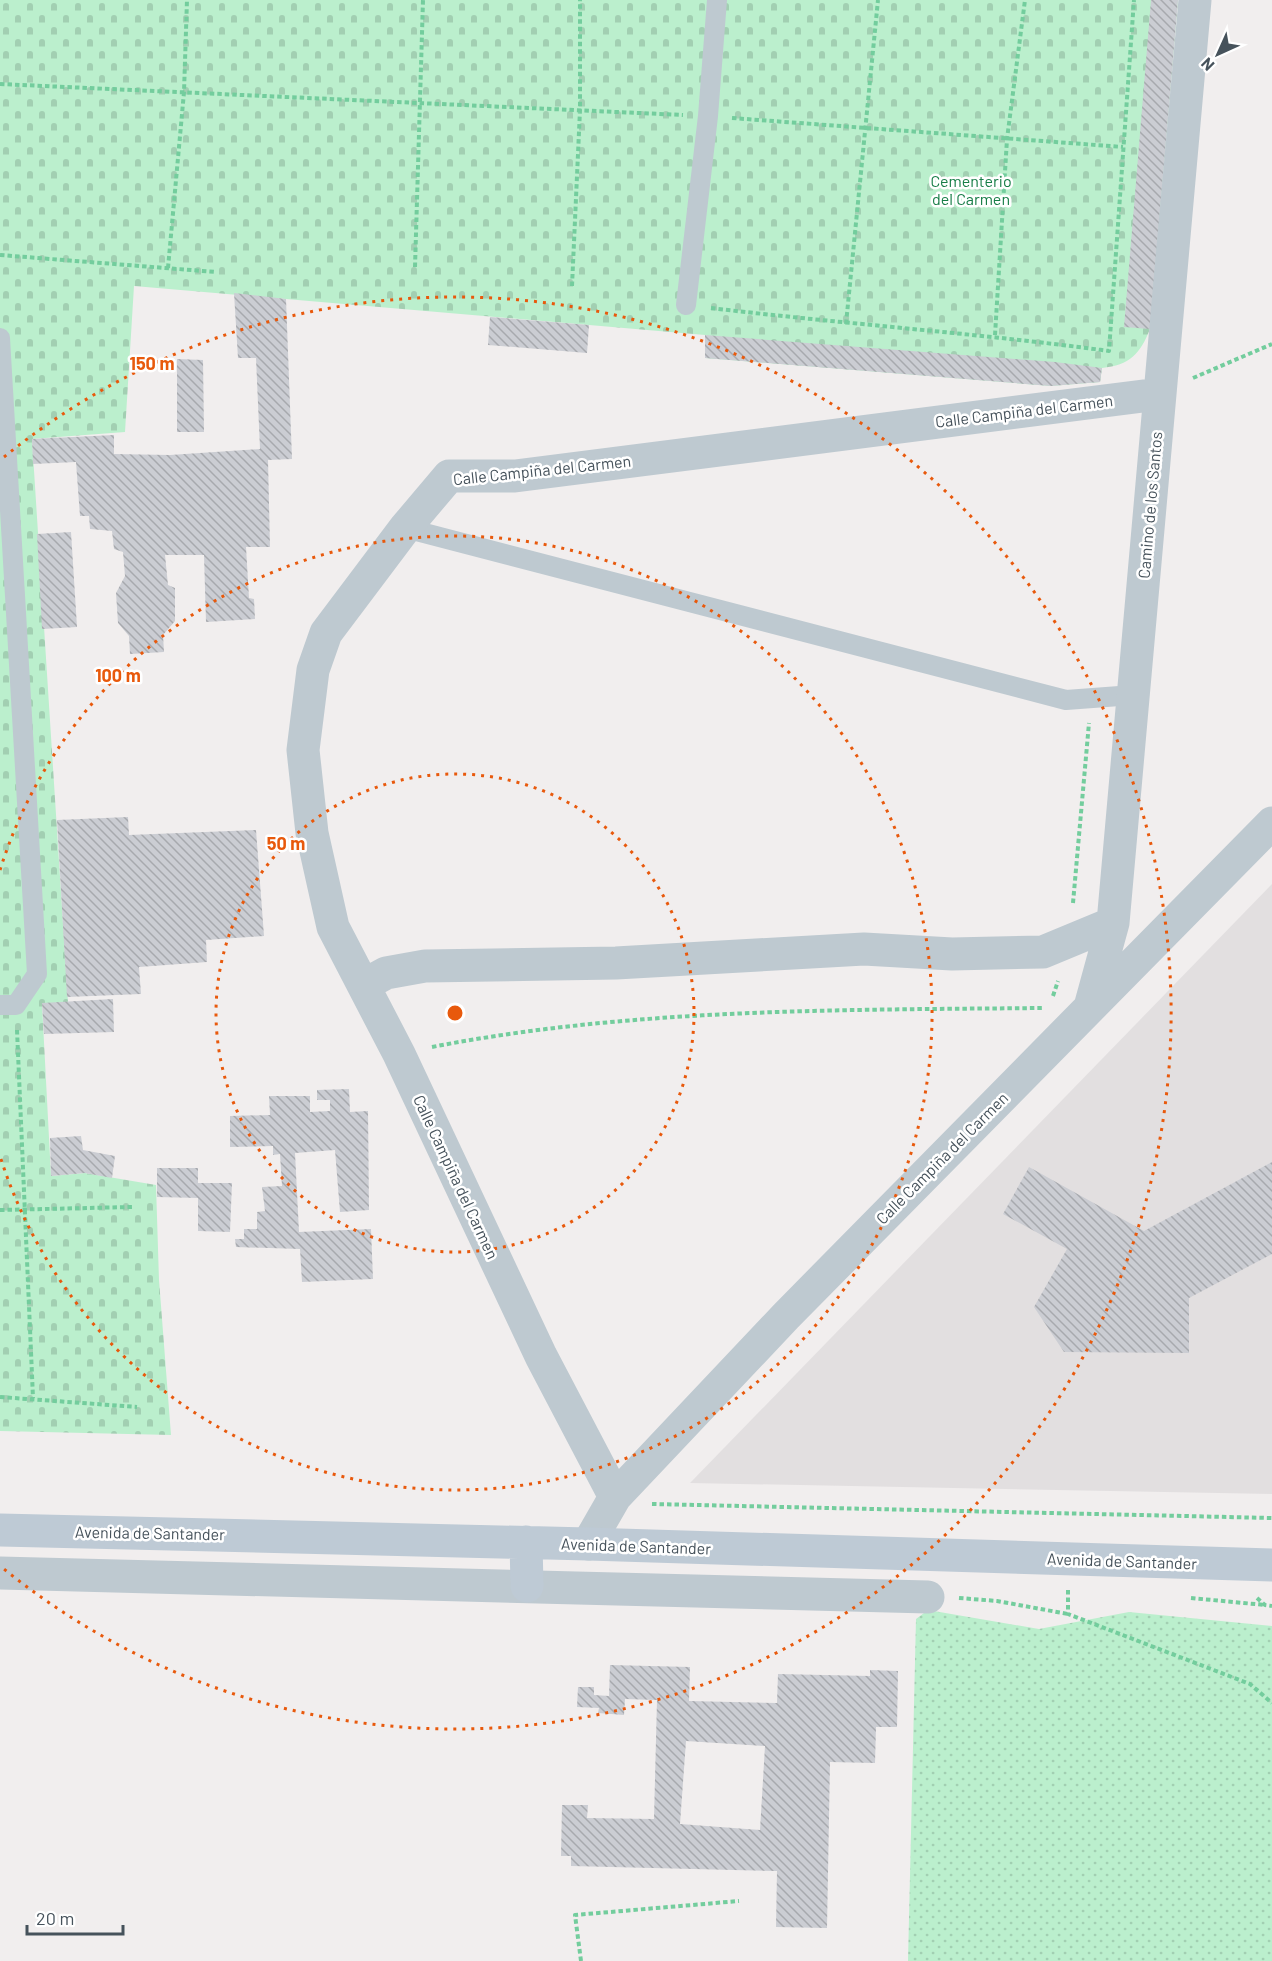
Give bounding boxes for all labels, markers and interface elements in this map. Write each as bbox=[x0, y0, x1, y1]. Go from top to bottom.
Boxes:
north arrow bbox=[1188, 24, 1248, 84]
text: N bbox=[1197, 54, 1218, 75]
park label: Cementerio del Carmen bbox=[930, 171, 1012, 208]
text: 150 m bbox=[130, 352, 174, 374]
street label: Calle Campiña del Carmen bbox=[934, 390, 1114, 431]
street label: Camino de los Santos bbox=[1134, 431, 1165, 579]
street label: Calle Campiña del Carmen bbox=[452, 451, 632, 488]
text: 100 m bbox=[95, 664, 141, 686]
text: 50 m bbox=[267, 832, 305, 854]
centre of rings bbox=[445, 1003, 465, 1023]
street label: Calle Campiña del Carmen bbox=[872, 1088, 1012, 1228]
street label: Calle Campiña del Carmen bbox=[410, 1092, 503, 1262]
street label: Avenida de Santander bbox=[75, 1522, 225, 1543]
street label: Avenida de Santander bbox=[561, 1533, 712, 1558]
street label: Avenida de Santander bbox=[1047, 1548, 1198, 1573]
scale bar bbox=[27, 1898, 123, 1936]
text: 20 m bbox=[36, 1907, 74, 1929]

